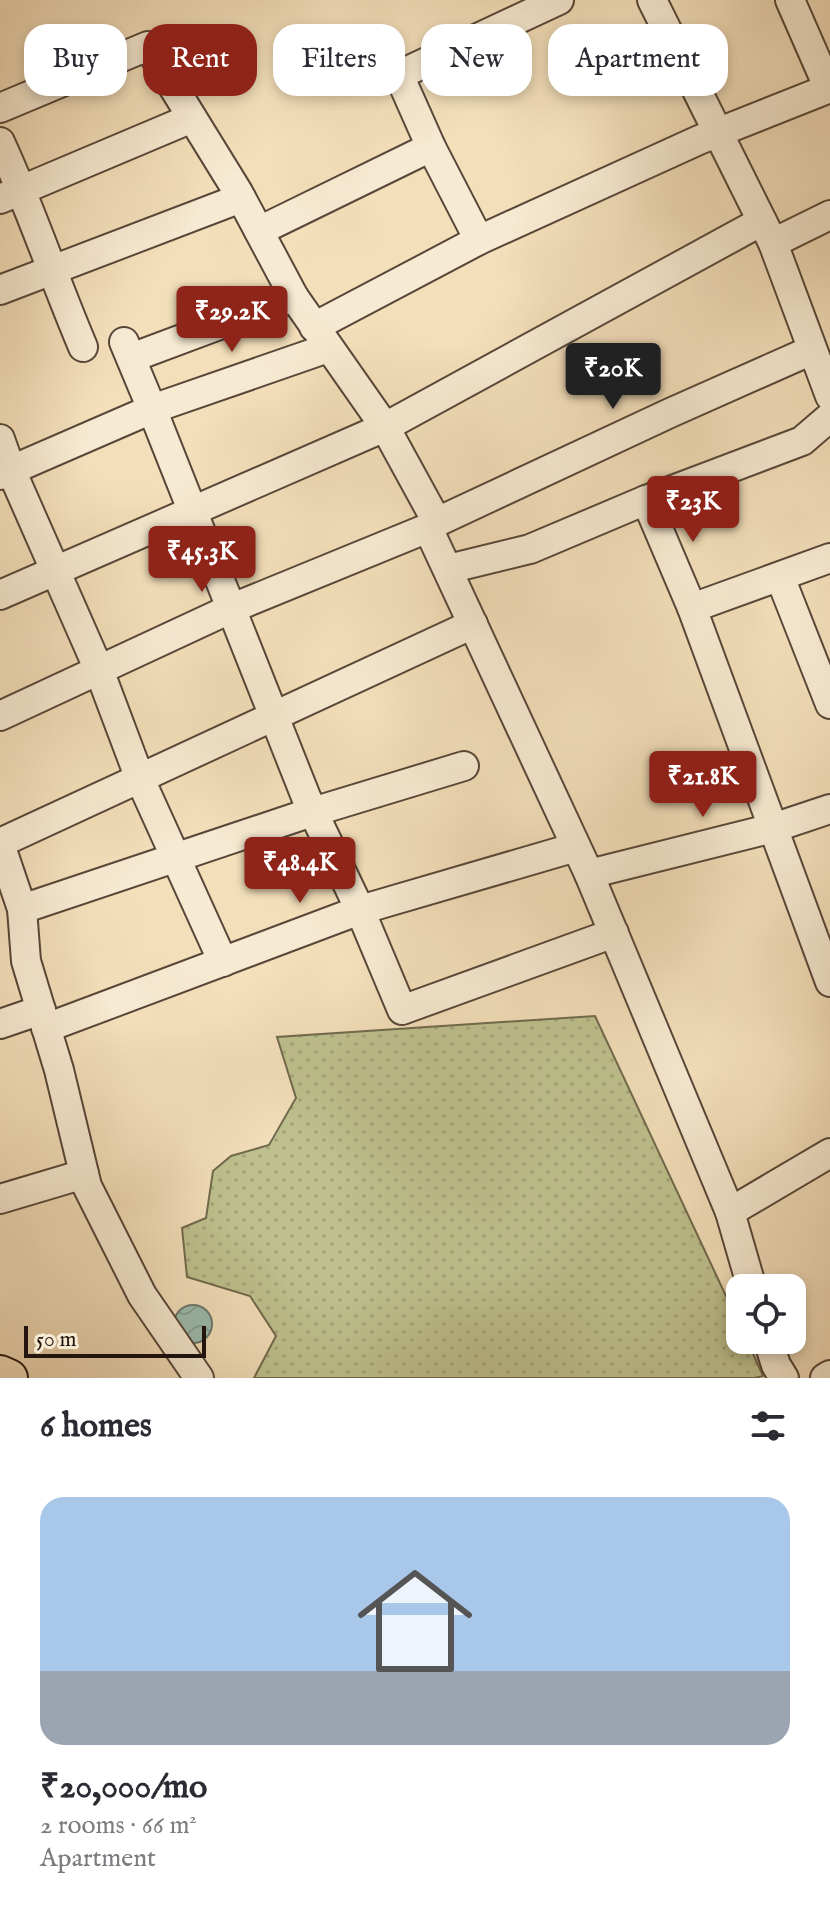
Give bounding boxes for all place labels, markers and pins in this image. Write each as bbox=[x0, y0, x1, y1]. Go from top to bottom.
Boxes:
pin: ₹29.2K bbox=[167, 286, 297, 354]
pin: ₹20K bbox=[566, 343, 660, 411]
pin: ₹23K bbox=[646, 476, 740, 544]
pin: ₹45.3K bbox=[137, 526, 267, 594]
pin: ₹21.8K bbox=[638, 751, 768, 819]
pin: ₹48.4K bbox=[235, 837, 365, 905]

